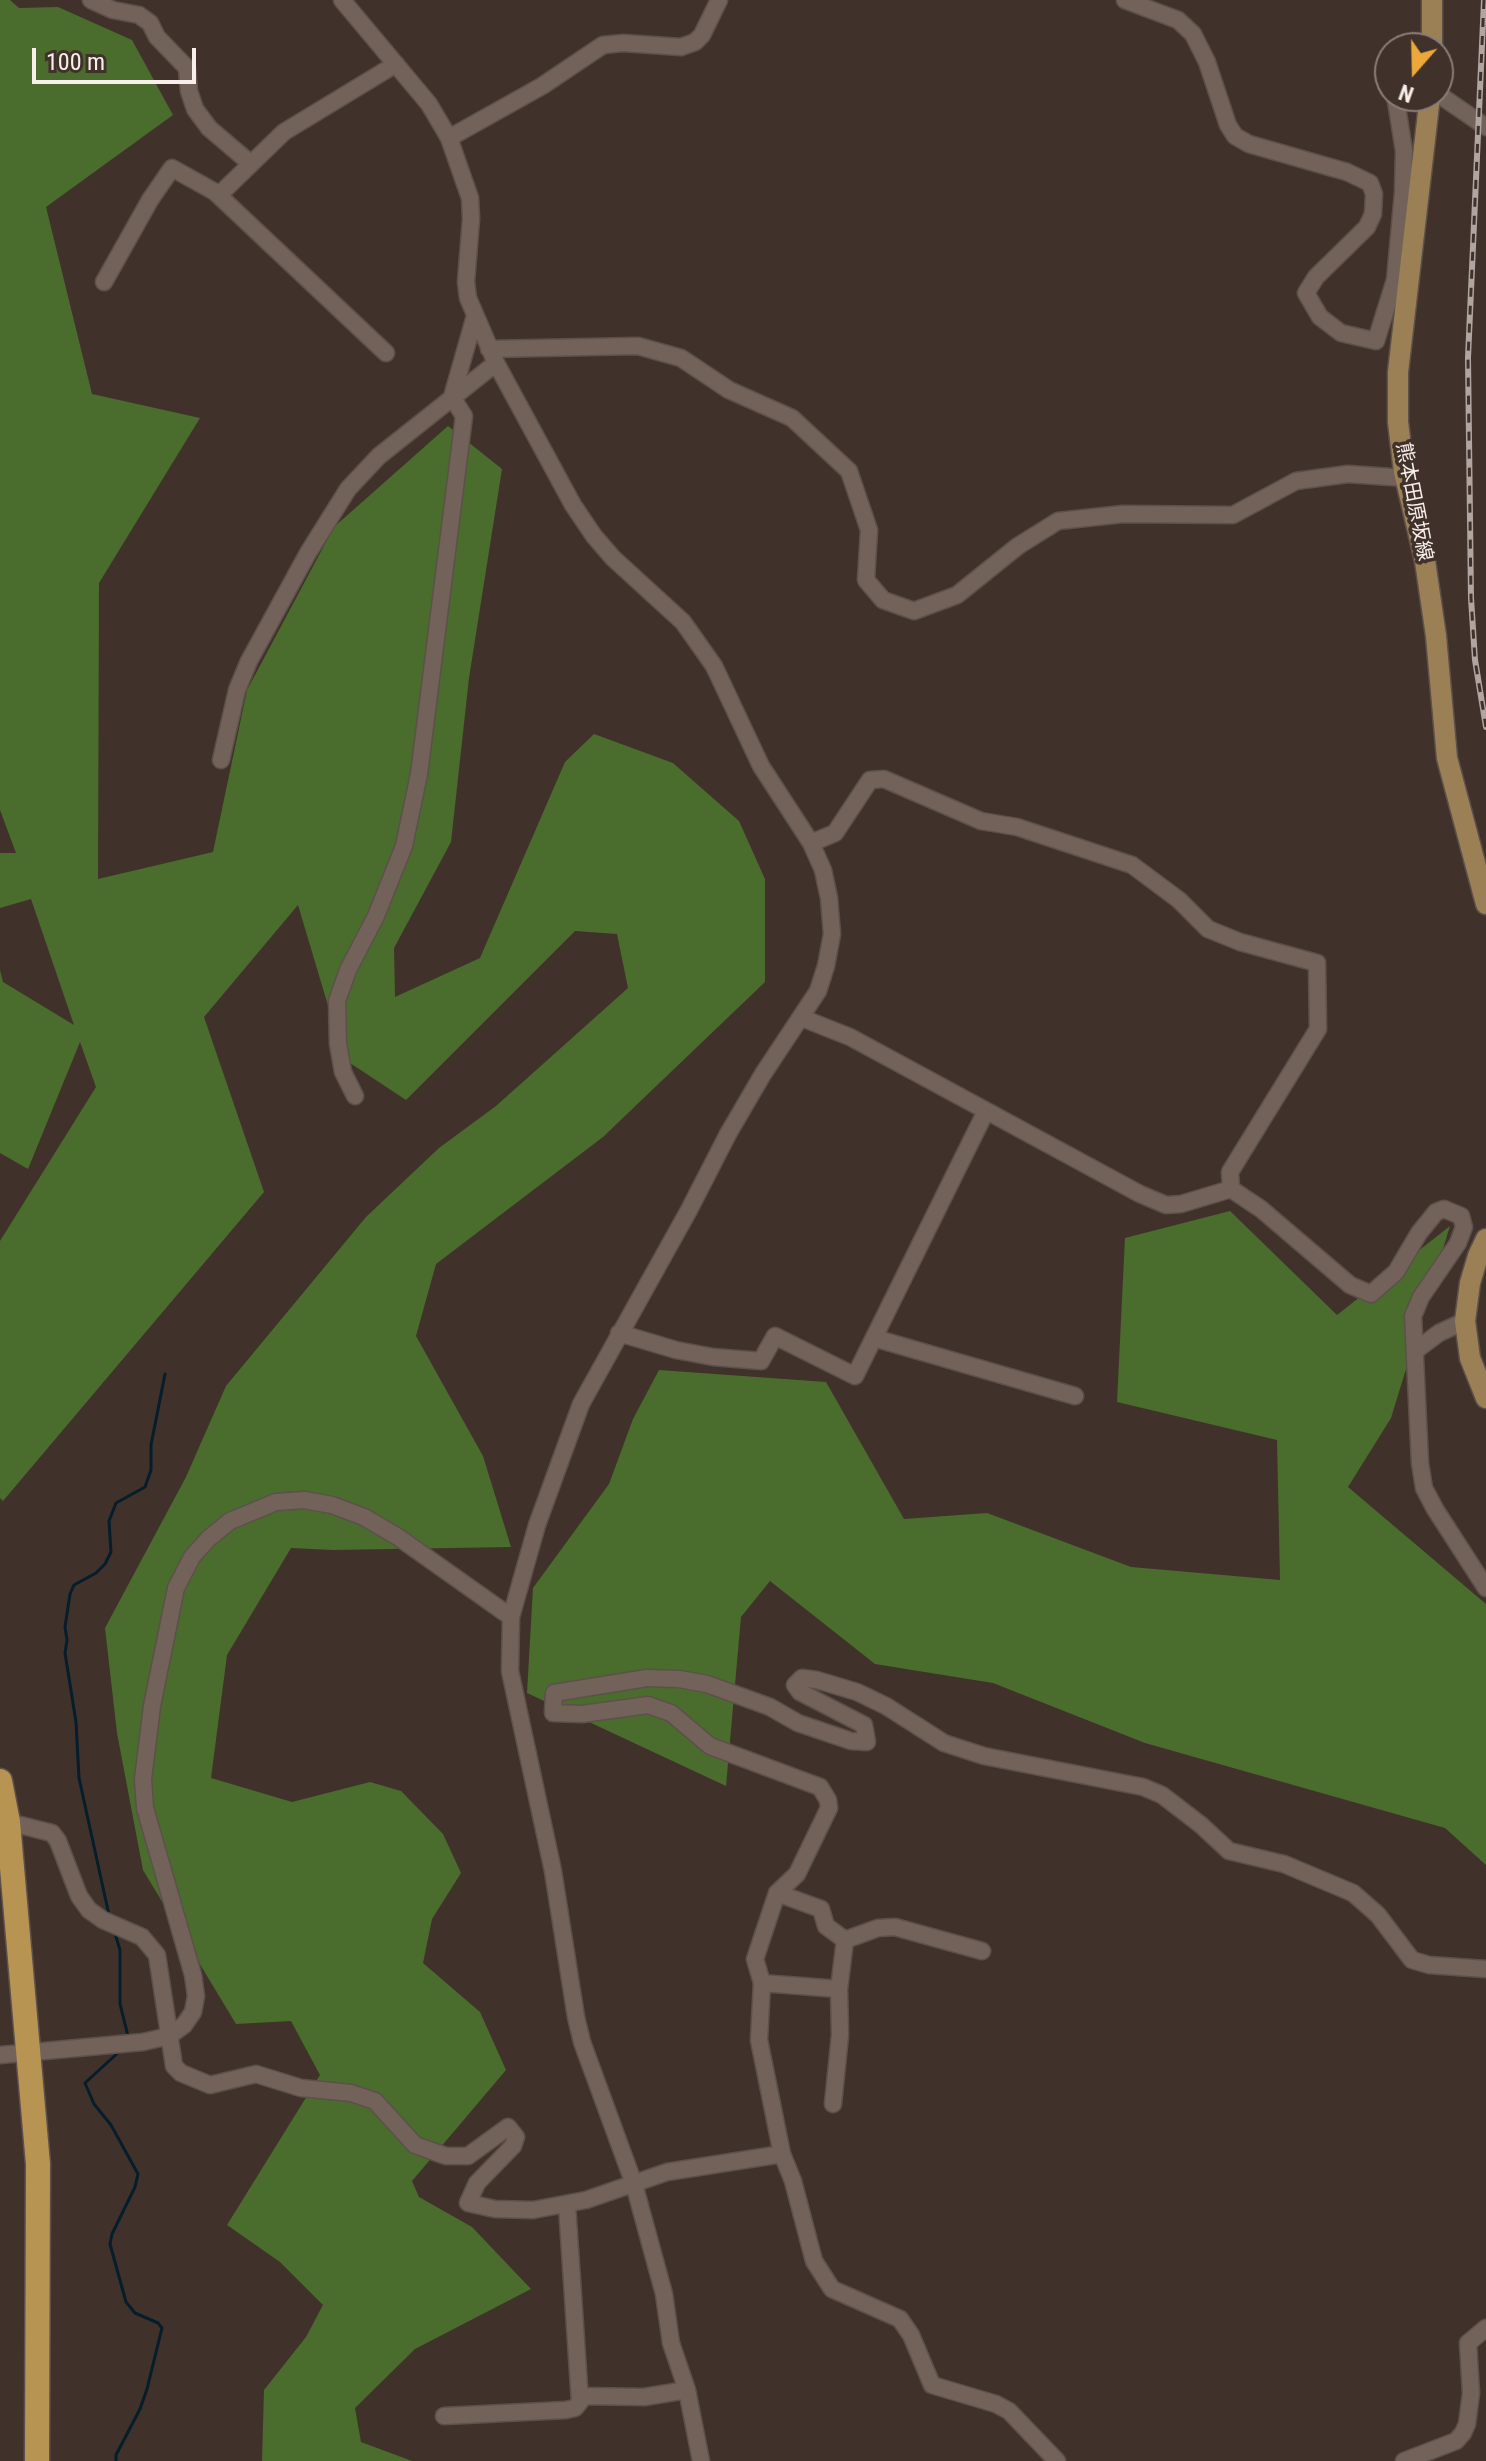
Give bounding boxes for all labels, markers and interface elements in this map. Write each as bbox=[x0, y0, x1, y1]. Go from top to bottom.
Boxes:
scale bar bbox=[36, 32, 200, 82]
north arrow bbox=[1374, 32, 1454, 112]
text: 100 m bbox=[46, 48, 105, 76]
text: N bbox=[1396, 79, 1417, 107]
street label: 熊本田原坂線 bbox=[1390, 441, 1436, 563]

